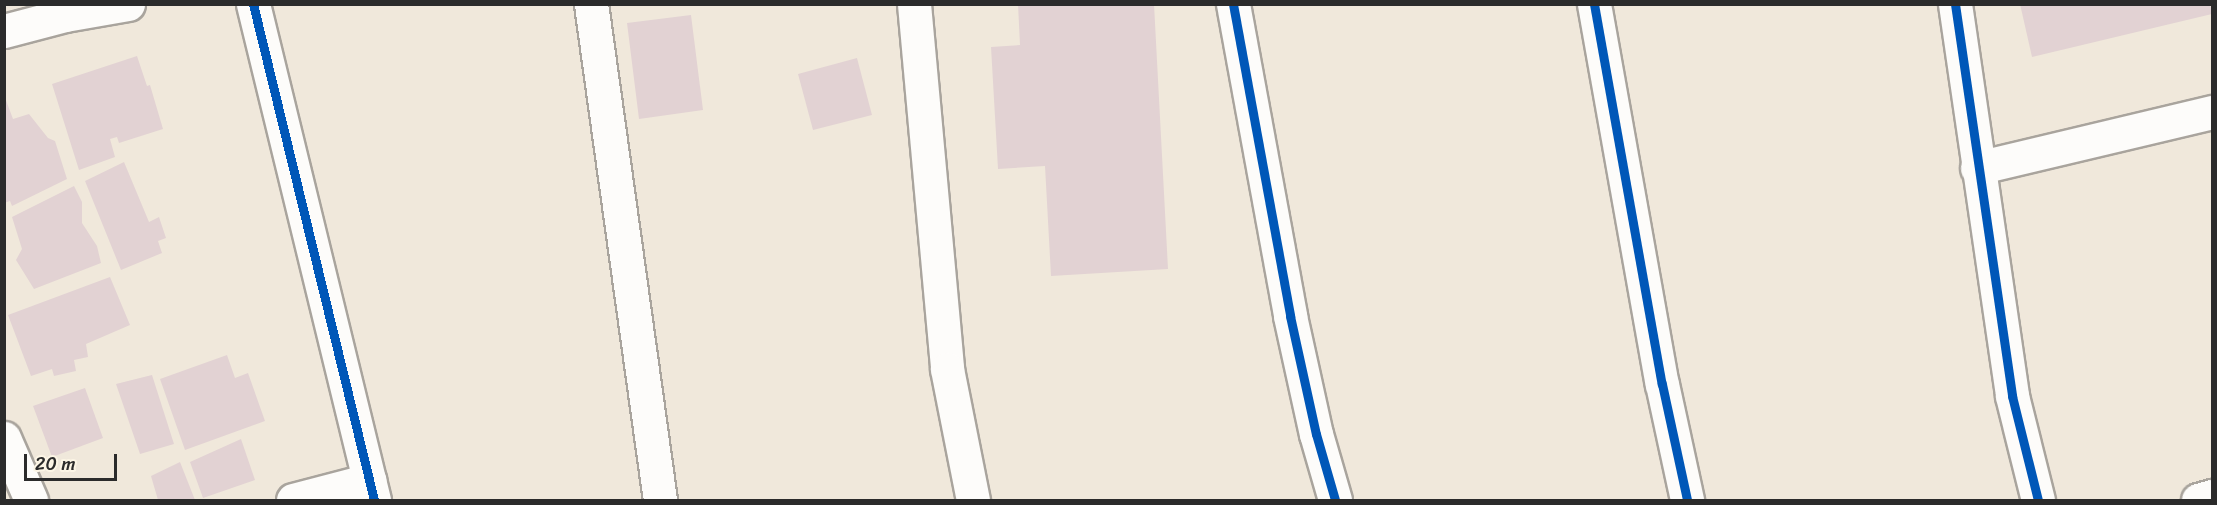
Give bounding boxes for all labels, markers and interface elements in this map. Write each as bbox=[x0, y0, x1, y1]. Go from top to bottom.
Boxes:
scale bar bbox=[27, 442, 120, 480]
text: 20 m bbox=[35, 448, 75, 480]

